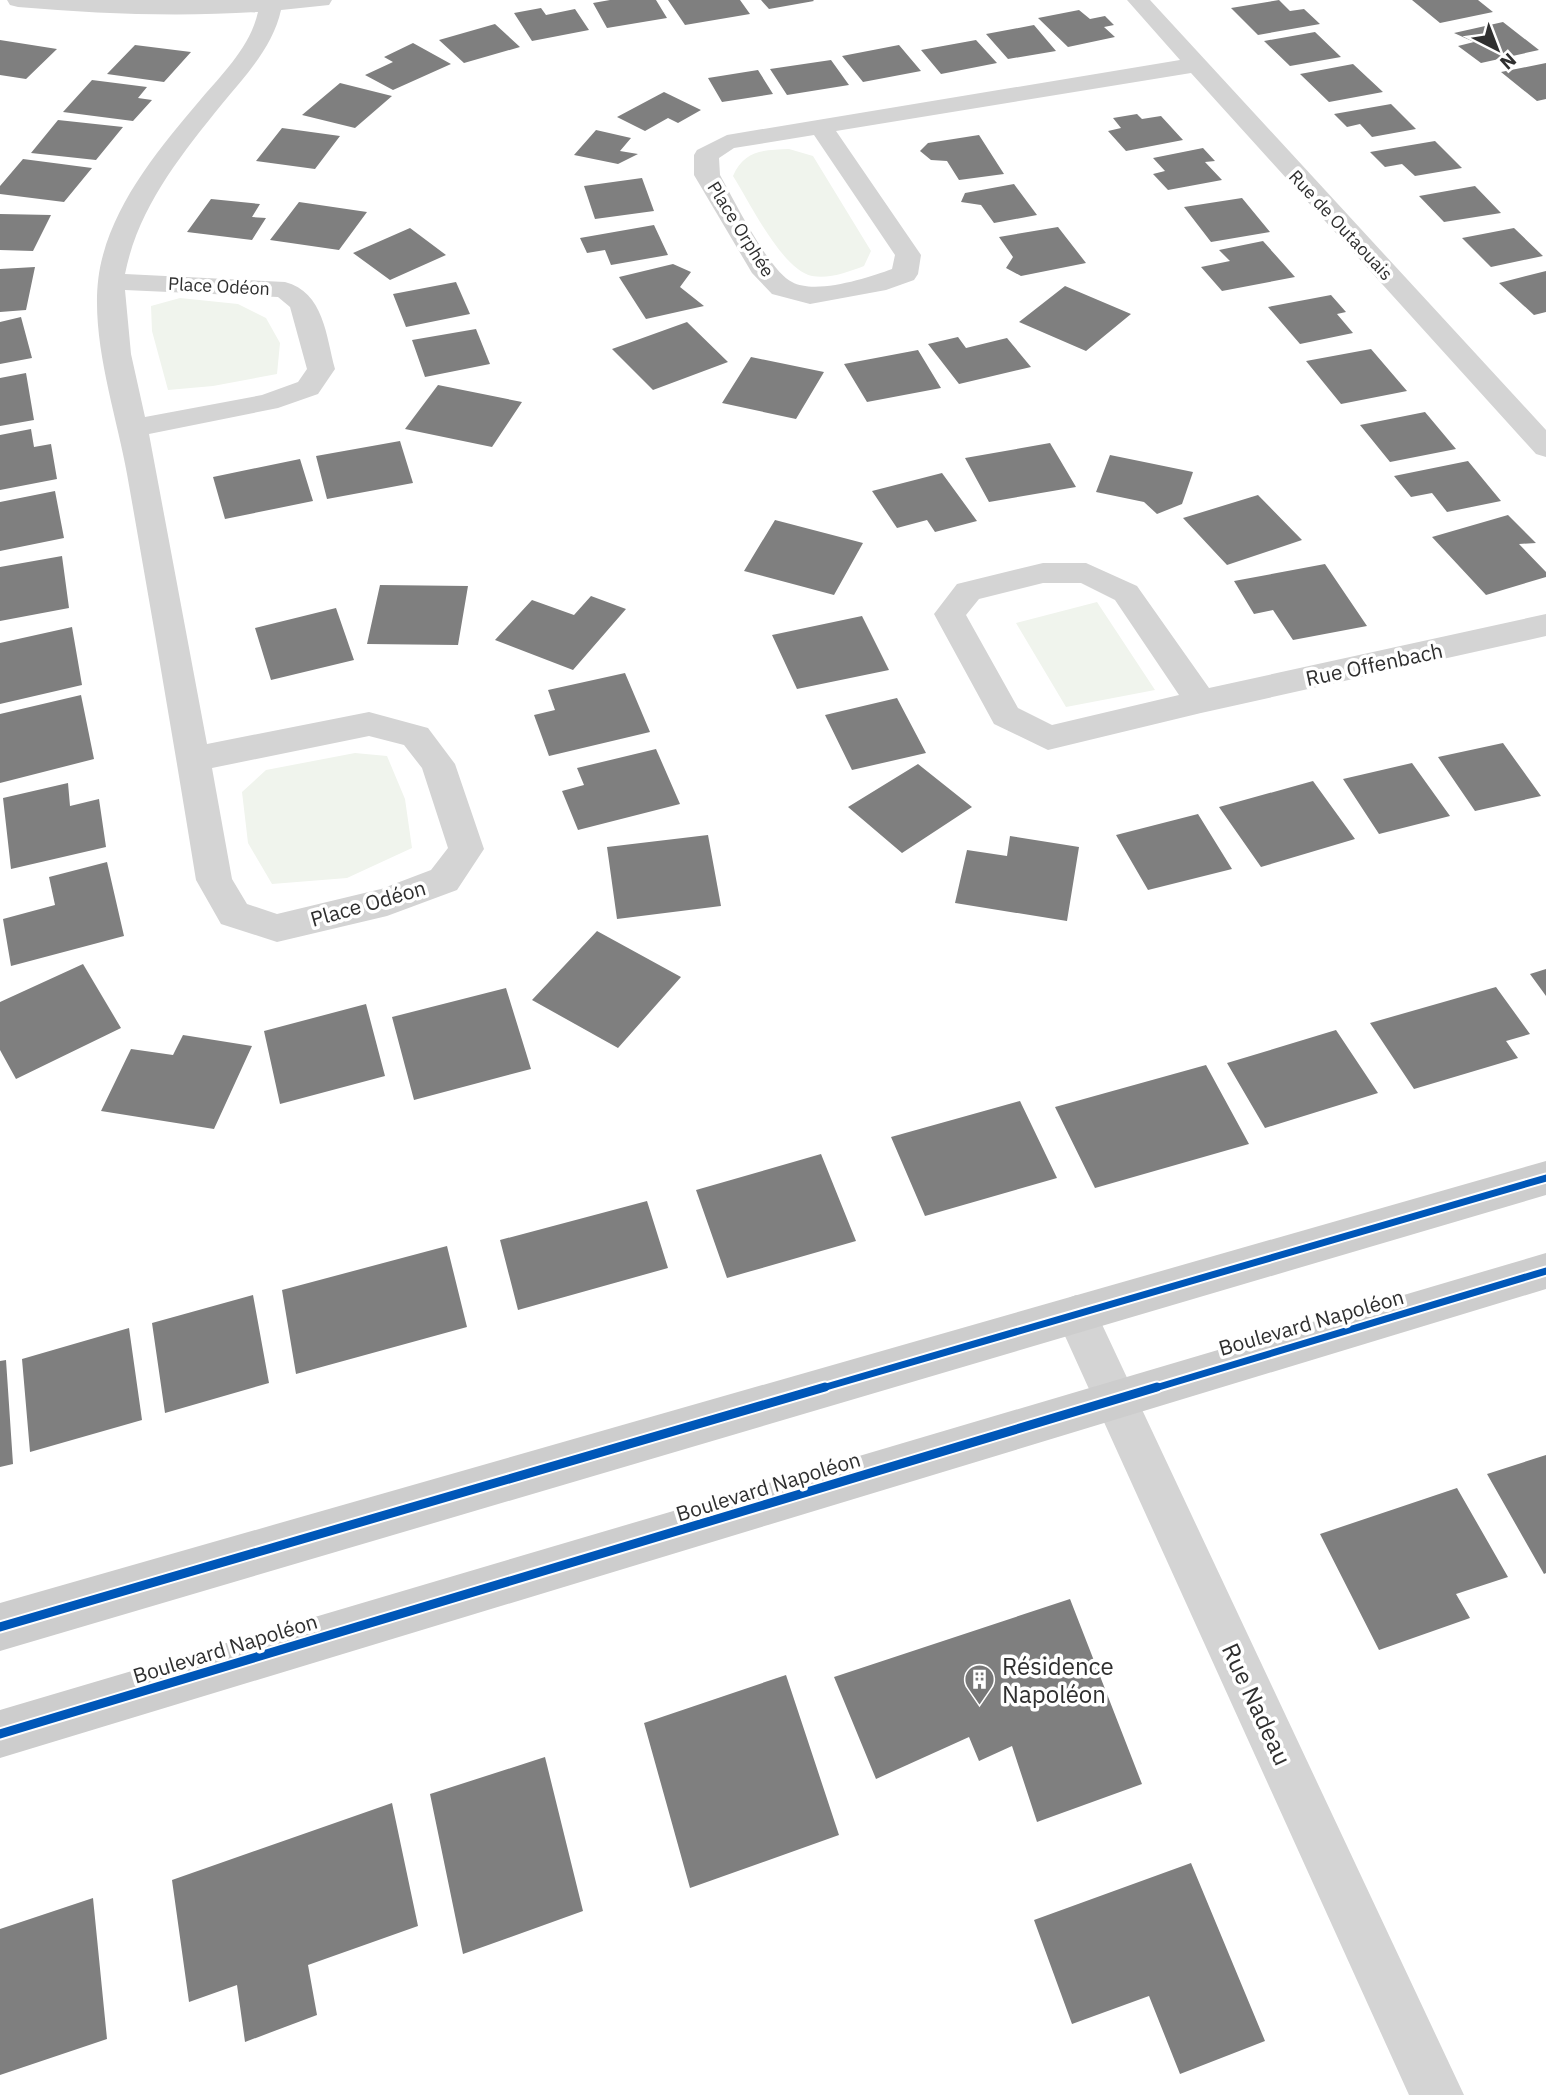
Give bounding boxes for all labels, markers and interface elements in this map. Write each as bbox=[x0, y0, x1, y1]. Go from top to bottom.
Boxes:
north arrow bbox=[1462, 14, 1532, 84]
text: N bbox=[1495, 48, 1522, 75]
street label: Rue de Outaouais bbox=[1284, 165, 1398, 285]
street label: Place Orphée bbox=[703, 177, 779, 281]
street label: Place Odéon bbox=[168, 272, 270, 300]
street label: Rue Offenbach bbox=[1303, 636, 1445, 692]
street label: Place Odéon bbox=[307, 873, 429, 933]
street label: Boulevard Napoléon bbox=[1215, 1282, 1407, 1362]
street label: Boulevard Napoléon bbox=[672, 1445, 864, 1527]
street label: Boulevard Napoléon bbox=[129, 1607, 321, 1689]
street label: Rue Nadeau bbox=[1215, 1638, 1299, 1770]
place label: Résidence Napoléon bbox=[1002, 1650, 1114, 1710]
building icon: Résidence Napoléon bbox=[962, 1663, 996, 1707]

